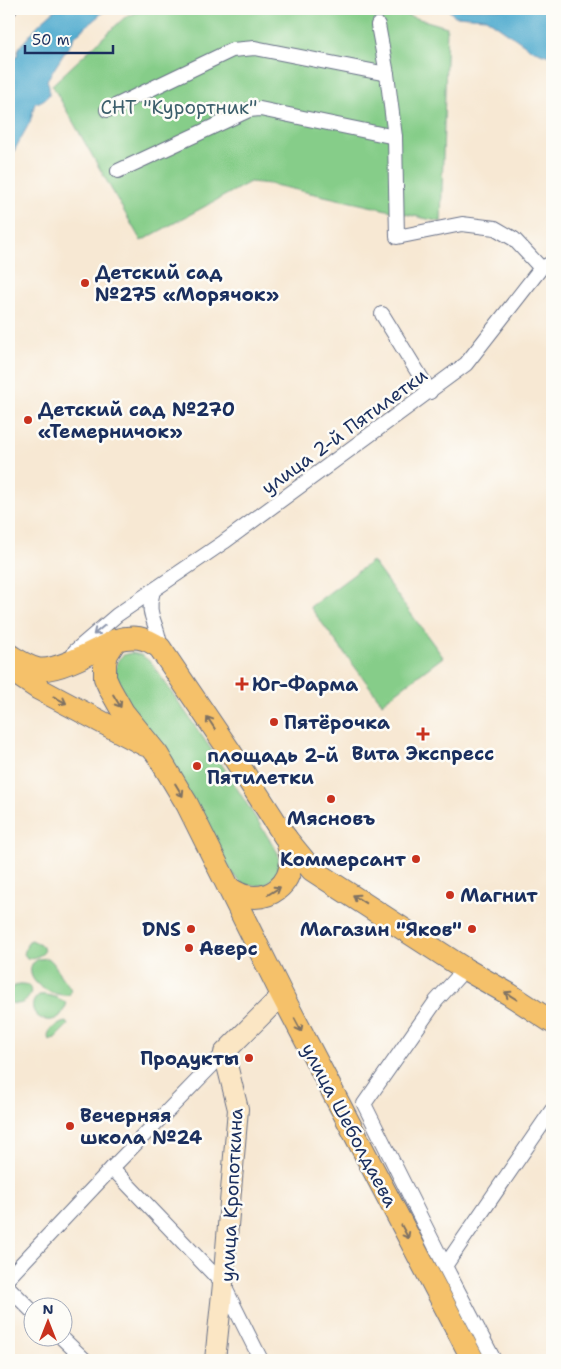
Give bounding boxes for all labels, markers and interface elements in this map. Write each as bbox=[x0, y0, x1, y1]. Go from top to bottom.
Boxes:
scale bar bbox=[25, 22, 112, 54]
text: 50 m bbox=[32, 30, 70, 50]
park label: СНТ "Курортник" bbox=[101, 95, 257, 120]
place label: Детский сад №275 «Морячок» bbox=[95, 260, 279, 307]
marker: Детский сад №275 «Морячок» bbox=[79, 277, 91, 289]
street label: улица 2-й Пятилетки bbox=[256, 363, 432, 500]
place label: Детский сад №270 «Темерничок» bbox=[38, 397, 235, 444]
marker: Детский сад №270 «Темерничок» bbox=[22, 414, 34, 426]
one-way arrow bbox=[93, 625, 106, 636]
place label: Юг-Фарма bbox=[252, 672, 358, 697]
marker: Юг-Фарма bbox=[236, 678, 248, 690]
one-way arrow bbox=[112, 693, 122, 707]
one-way arrow bbox=[52, 695, 66, 705]
place label: Пятёрочка bbox=[284, 710, 390, 735]
marker: Пятёрочка bbox=[268, 716, 280, 728]
one-way arrow bbox=[206, 717, 216, 731]
marker: Вита Экспресс bbox=[417, 728, 429, 740]
place label: Вита Экспресс bbox=[352, 741, 494, 766]
place label: площадь 2-й Пятилетки bbox=[207, 743, 338, 790]
marker: площадь 2-й Пятилетки bbox=[191, 760, 203, 772]
one-way arrow bbox=[174, 782, 184, 796]
marker: Мясновъ bbox=[325, 793, 337, 805]
place label: Мясновъ bbox=[287, 806, 375, 831]
place label: Коммерсант bbox=[280, 847, 407, 872]
marker: Коммерсант bbox=[410, 853, 422, 865]
place label: Магнит bbox=[460, 883, 538, 908]
one-way arrow bbox=[267, 885, 281, 896]
marker: Магнит bbox=[444, 889, 456, 901]
one-way arrow bbox=[352, 894, 366, 905]
place label: DNS bbox=[142, 917, 181, 942]
place label: Магазин "Яков" bbox=[300, 917, 462, 942]
marker: DNS bbox=[185, 923, 197, 935]
marker: Магазин "Яков" bbox=[466, 923, 478, 935]
place label: Аверс bbox=[199, 936, 258, 961]
marker: Аверс bbox=[183, 942, 195, 954]
one-way arrow bbox=[505, 990, 519, 1000]
one-way arrow bbox=[293, 1018, 303, 1033]
street label: улица Шеболдаева bbox=[296, 1039, 403, 1212]
place label: Продукты bbox=[140, 1046, 239, 1071]
marker: Продукты bbox=[243, 1052, 255, 1064]
place label: Вечерняя школа №24 bbox=[80, 1103, 203, 1150]
street label: улица Кропоткина bbox=[214, 1107, 249, 1283]
marker: Вечерняя школа №24 bbox=[64, 1120, 76, 1132]
one-way arrow bbox=[400, 1224, 410, 1239]
north arrow bbox=[22, 1296, 72, 1346]
text: N bbox=[42, 1300, 54, 1318]

